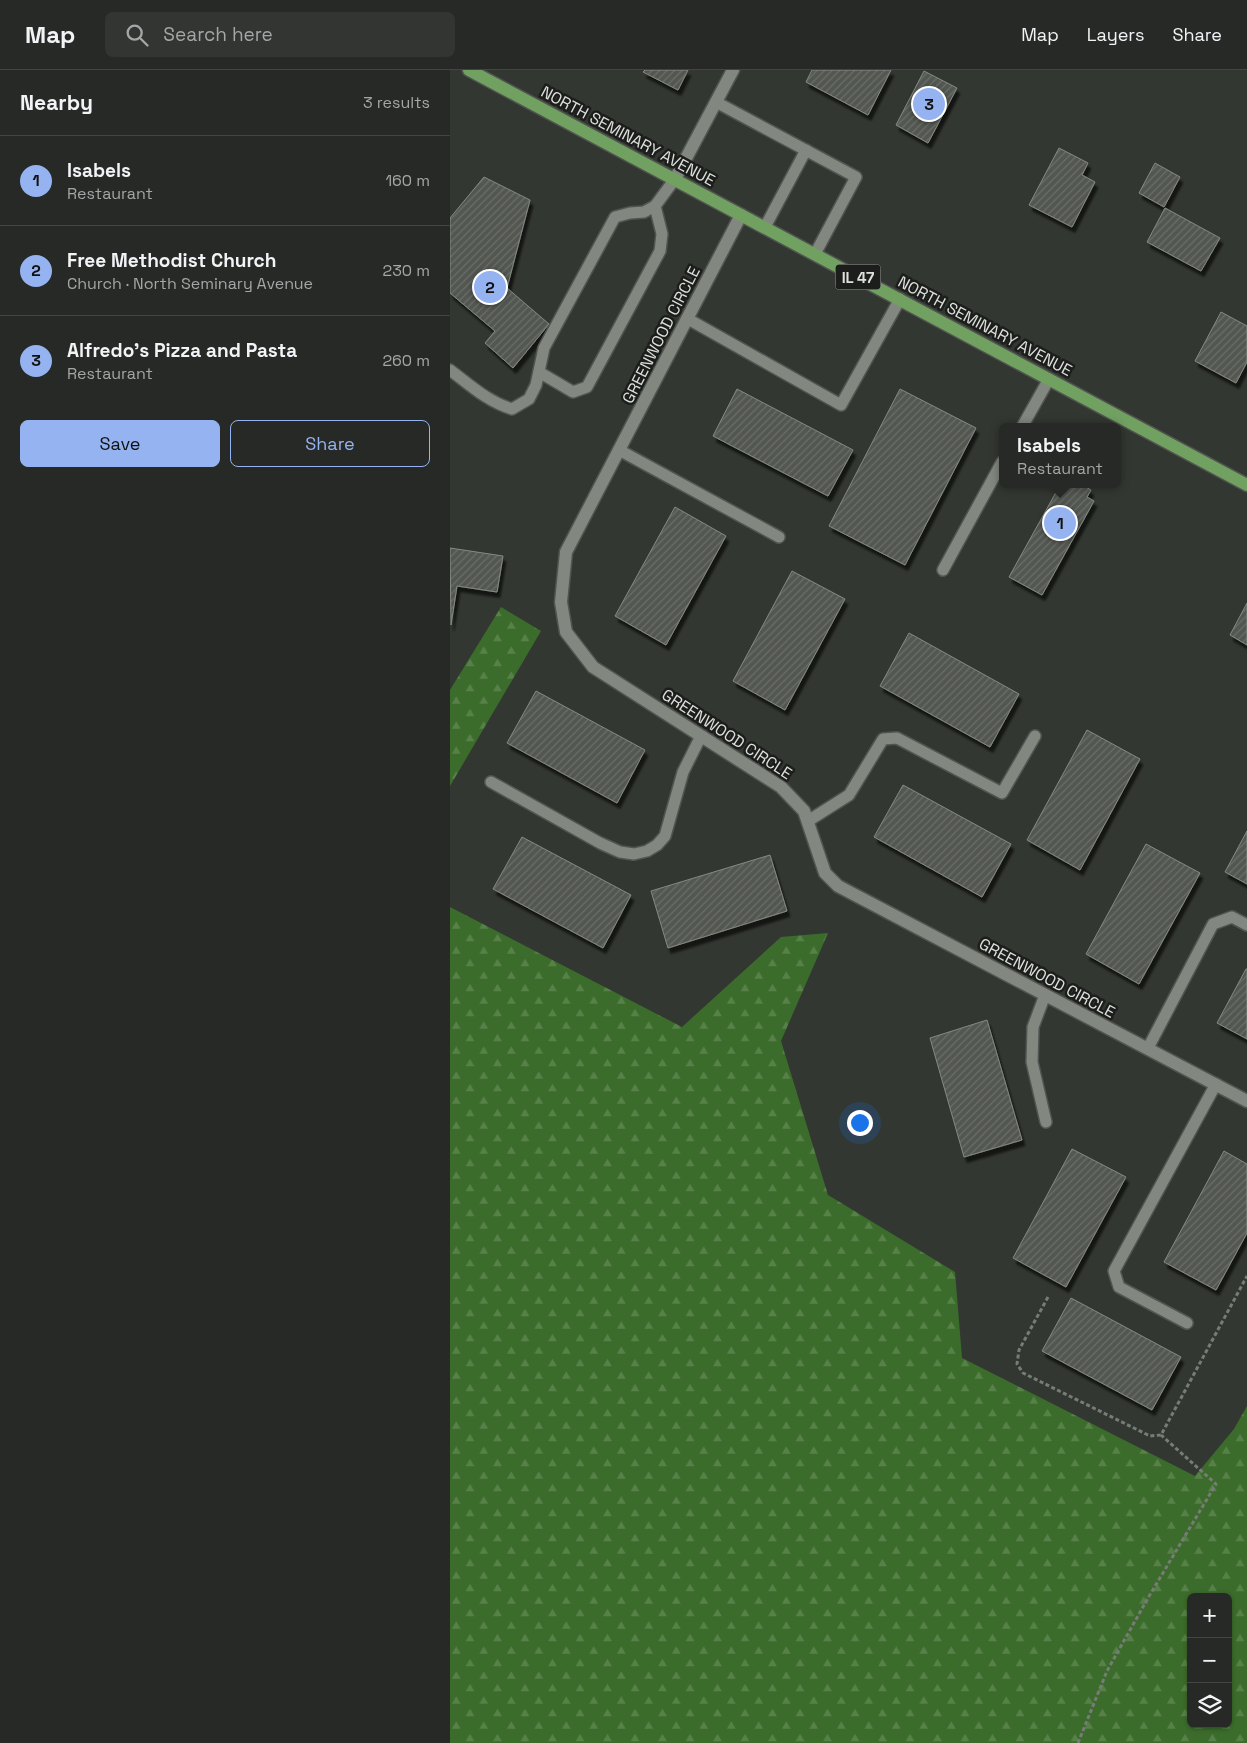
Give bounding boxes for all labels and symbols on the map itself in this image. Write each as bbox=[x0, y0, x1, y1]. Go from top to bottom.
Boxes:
street label: NORTH SEMINARY AVENUE bbox=[537, 81, 719, 191]
pin: 3 bbox=[913, 85, 945, 123]
street label: GREENWOOD CIRCLE bbox=[617, 263, 705, 407]
road number: IL 47 bbox=[836, 264, 880, 290]
pin: 2 bbox=[474, 268, 506, 306]
street label: NORTH SEMINARY AVENUE bbox=[894, 271, 1076, 381]
pin: 1 bbox=[1044, 504, 1076, 542]
street label: GREENWOOD CIRCLE bbox=[658, 684, 796, 784]
street label: GREENWOOD CIRCLE bbox=[975, 933, 1119, 1023]
your location bbox=[847, 1110, 873, 1136]

